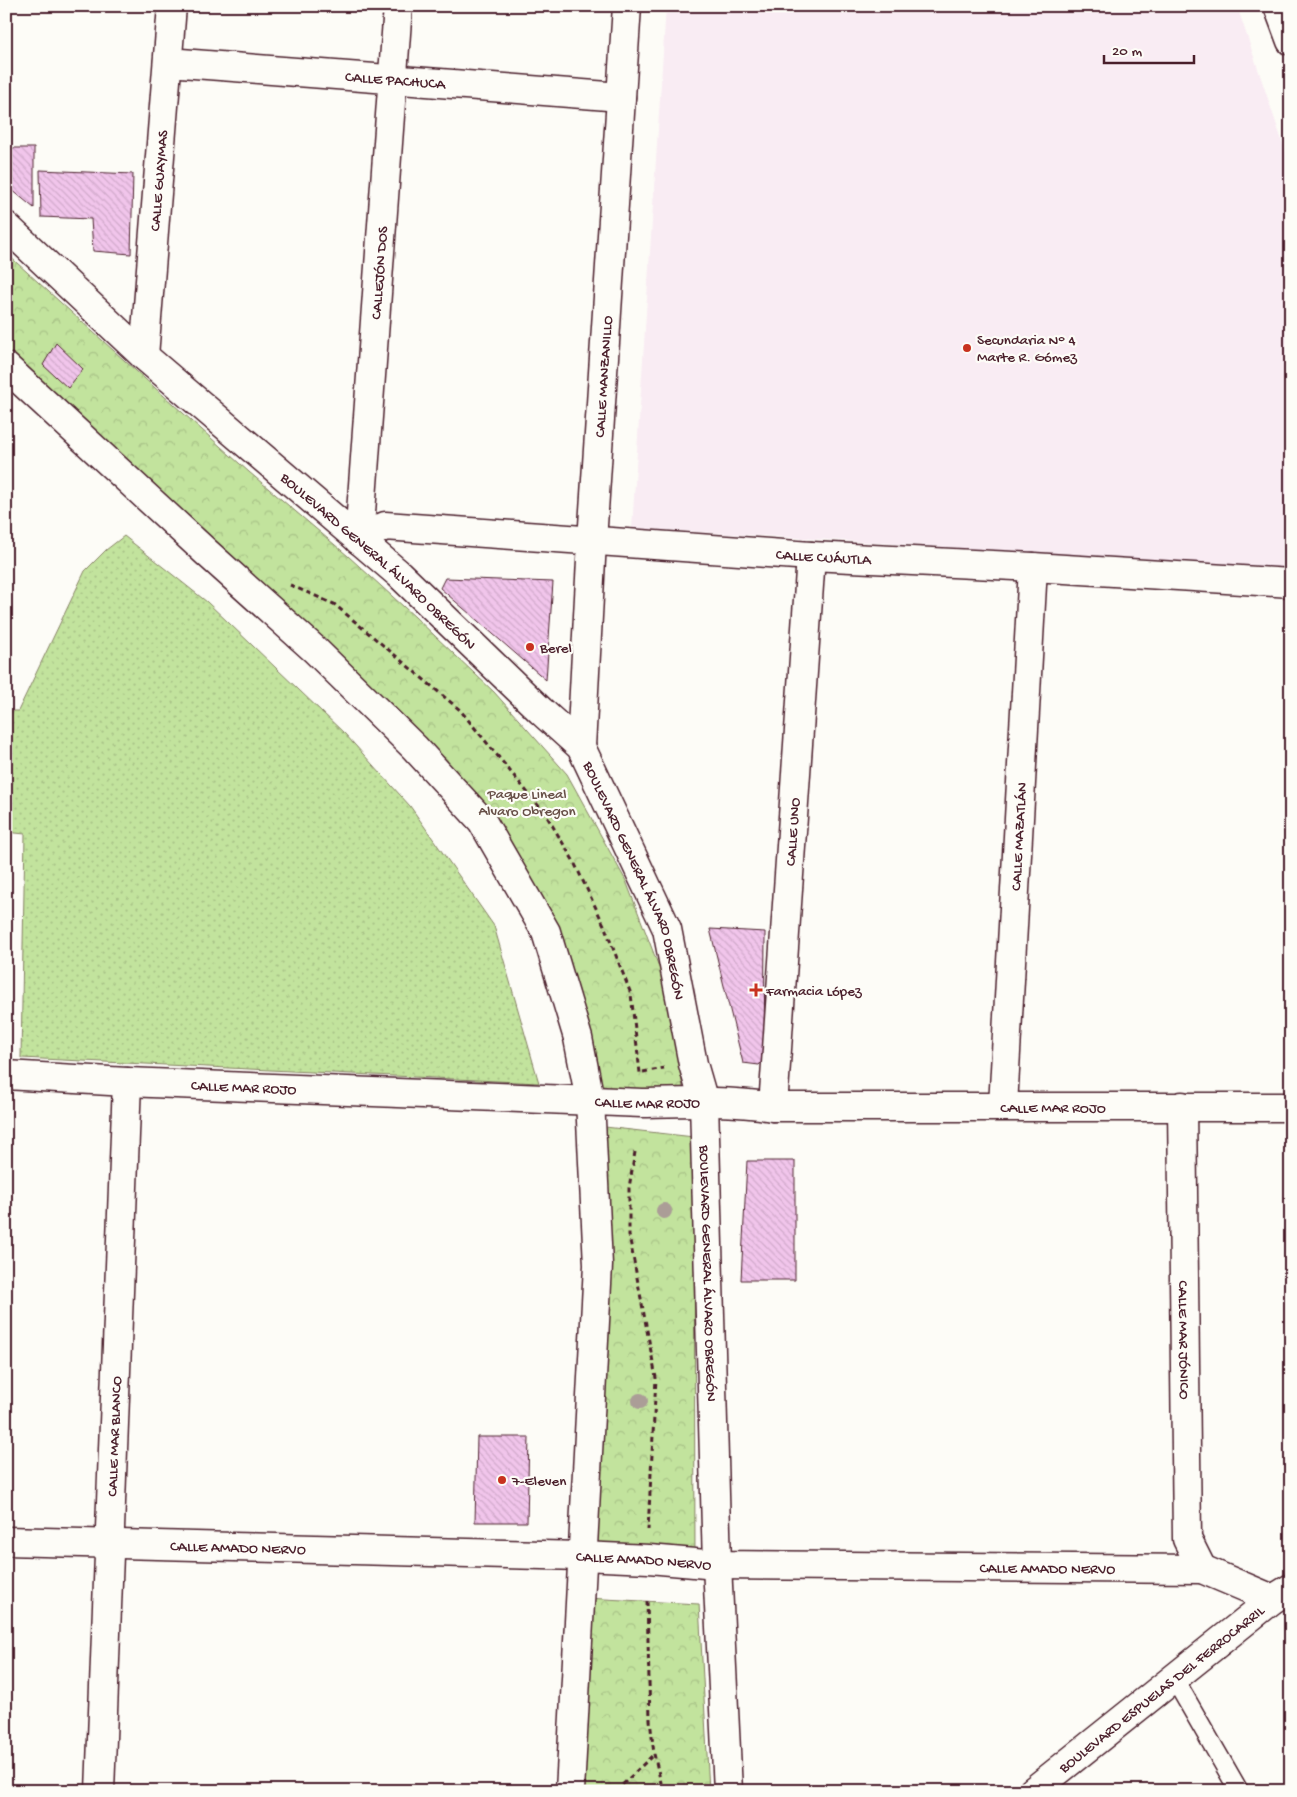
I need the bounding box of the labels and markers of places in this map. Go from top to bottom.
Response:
place label: Secundaria N° 4 Marte R. Gómez [977,332,1077,367]
marker: Secundaria N° 4 Marte R. Gómez [961,342,973,354]
place label: Berel [539,640,572,658]
marker: Berel [524,641,536,653]
place label: Farmacia López [765,983,862,1001]
marker: Farmacia López [750,984,762,996]
place label: 7-Eleven [511,1473,566,1491]
marker: 7-Eleven [496,1474,508,1486]

